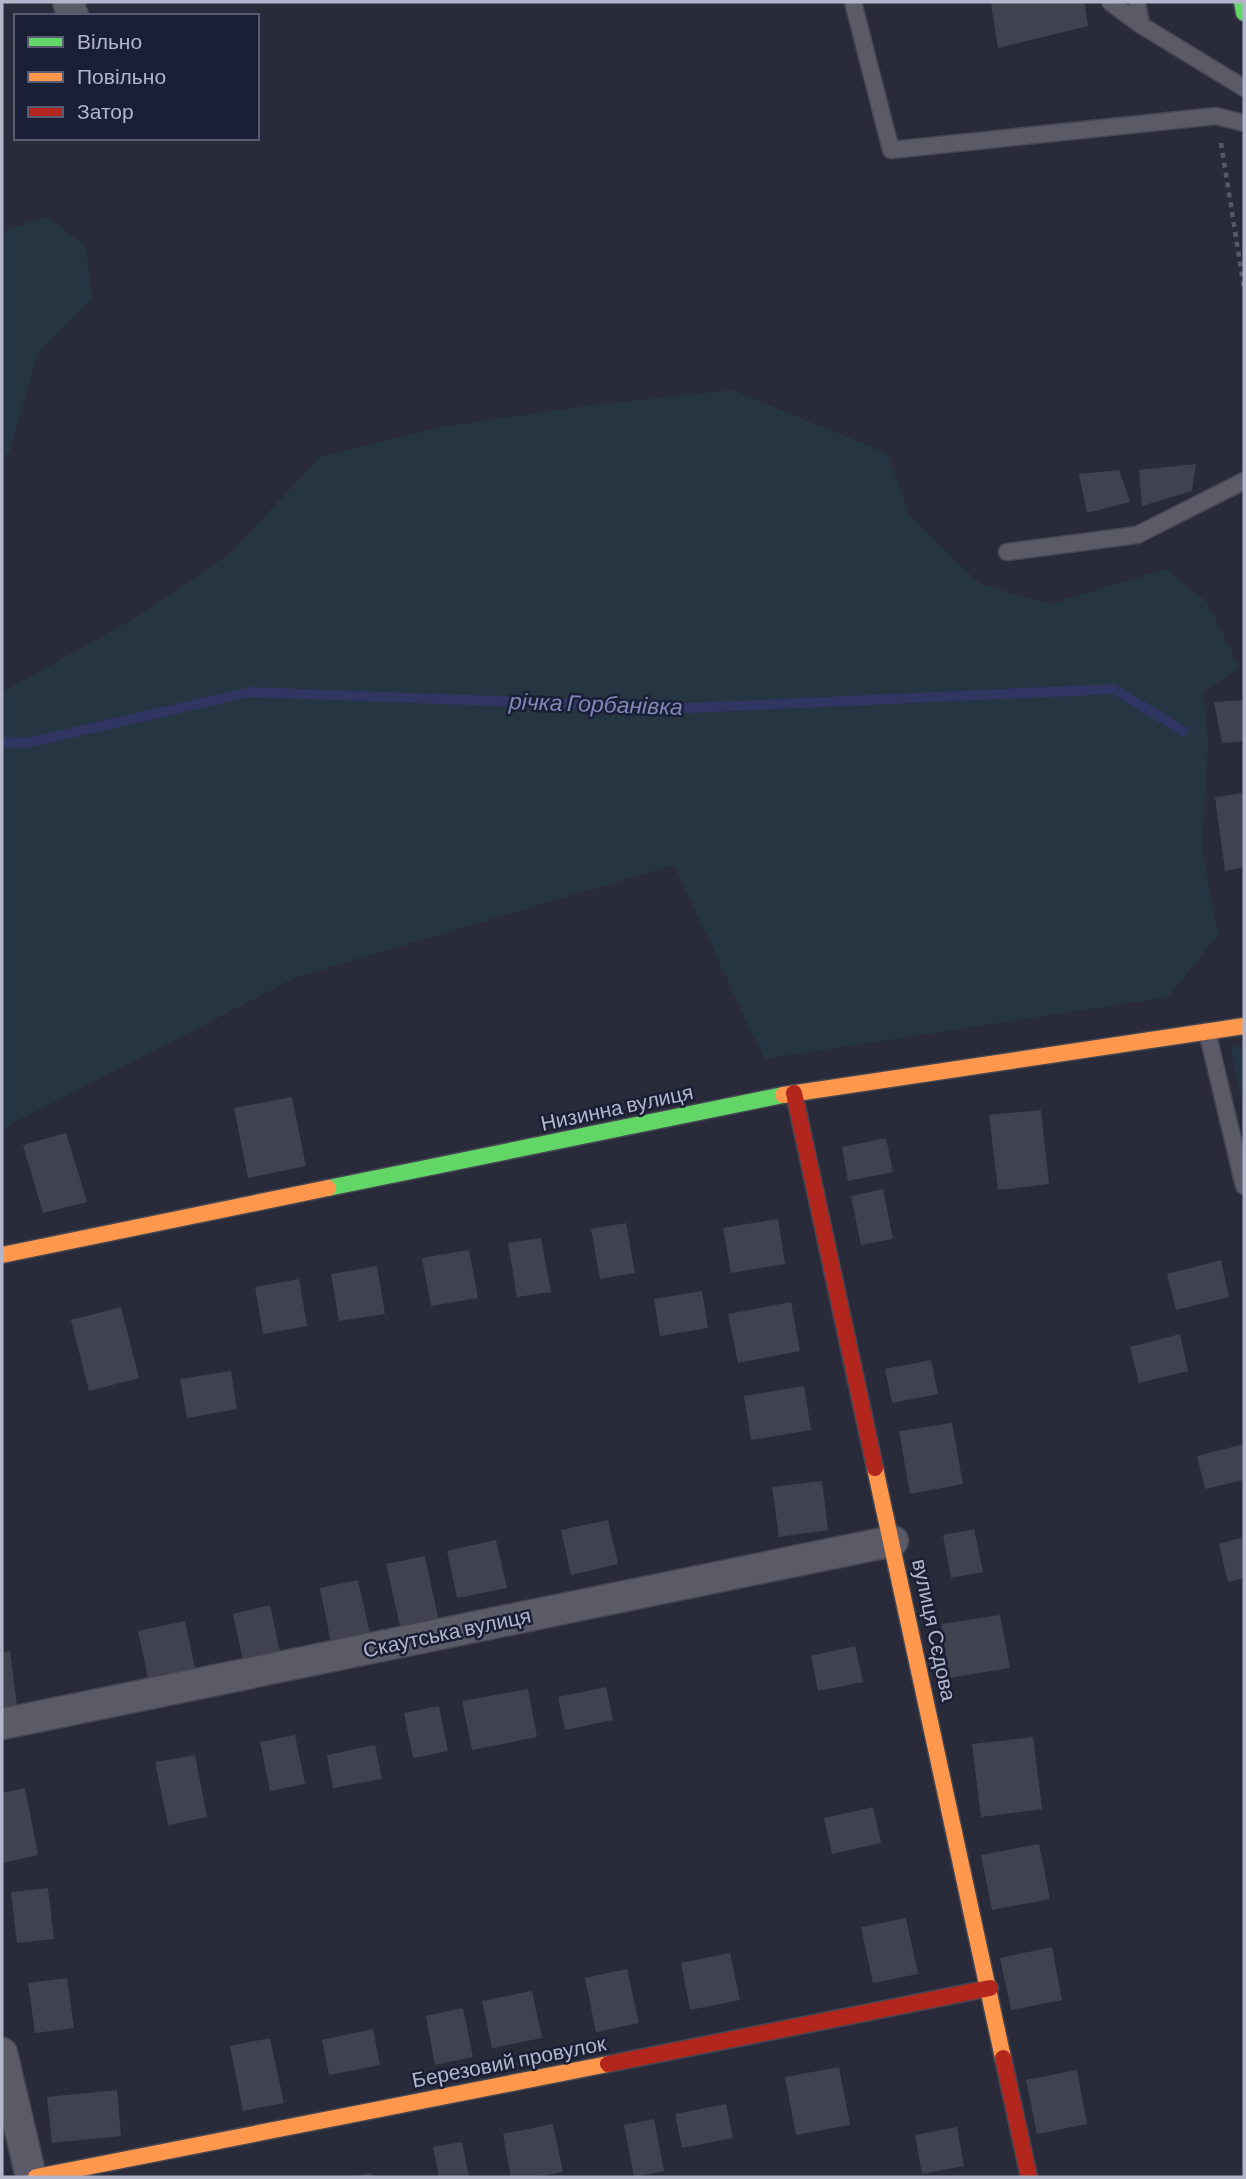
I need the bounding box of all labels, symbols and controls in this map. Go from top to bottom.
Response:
legend [14,14,259,140]
text: Вільно [77,28,142,53]
text: Повільно [77,63,166,88]
text: Затор [77,98,134,123]
water label: річка Горбанівка [508,686,683,720]
street label: Низинна вулиця [538,1078,695,1135]
street label: вулиця Сєдова [908,1556,963,1703]
street label: Скаутська вулиця [360,1602,533,1662]
street label: Березовий провулок [410,2029,609,2092]

